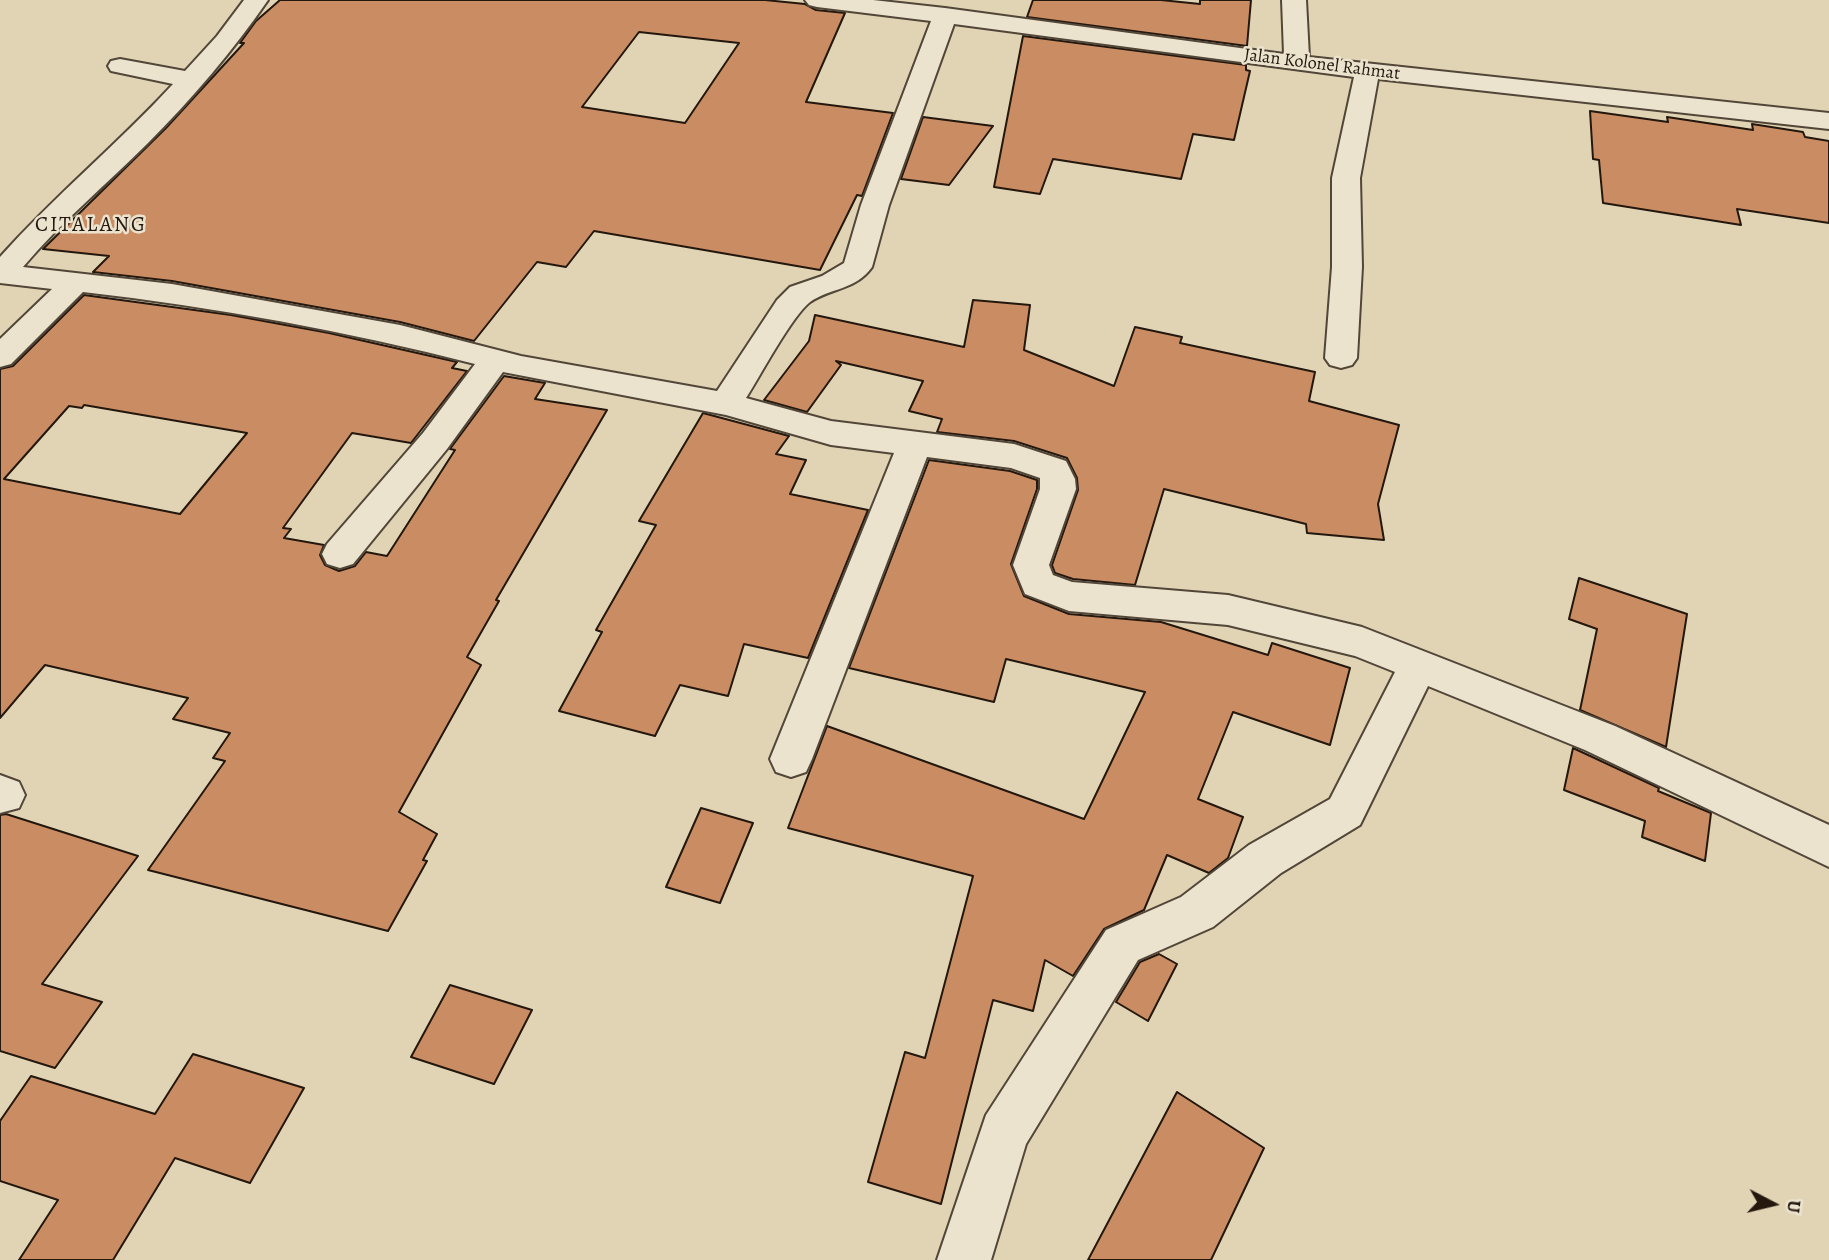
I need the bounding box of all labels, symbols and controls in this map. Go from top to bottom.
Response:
street label: Jalan Kolonel Rahmat [1243,45,1401,85]
district label: CITALANG [36,213,146,239]
north arrow [1738,1169,1808,1239]
text: U [1780,1199,1808,1214]

